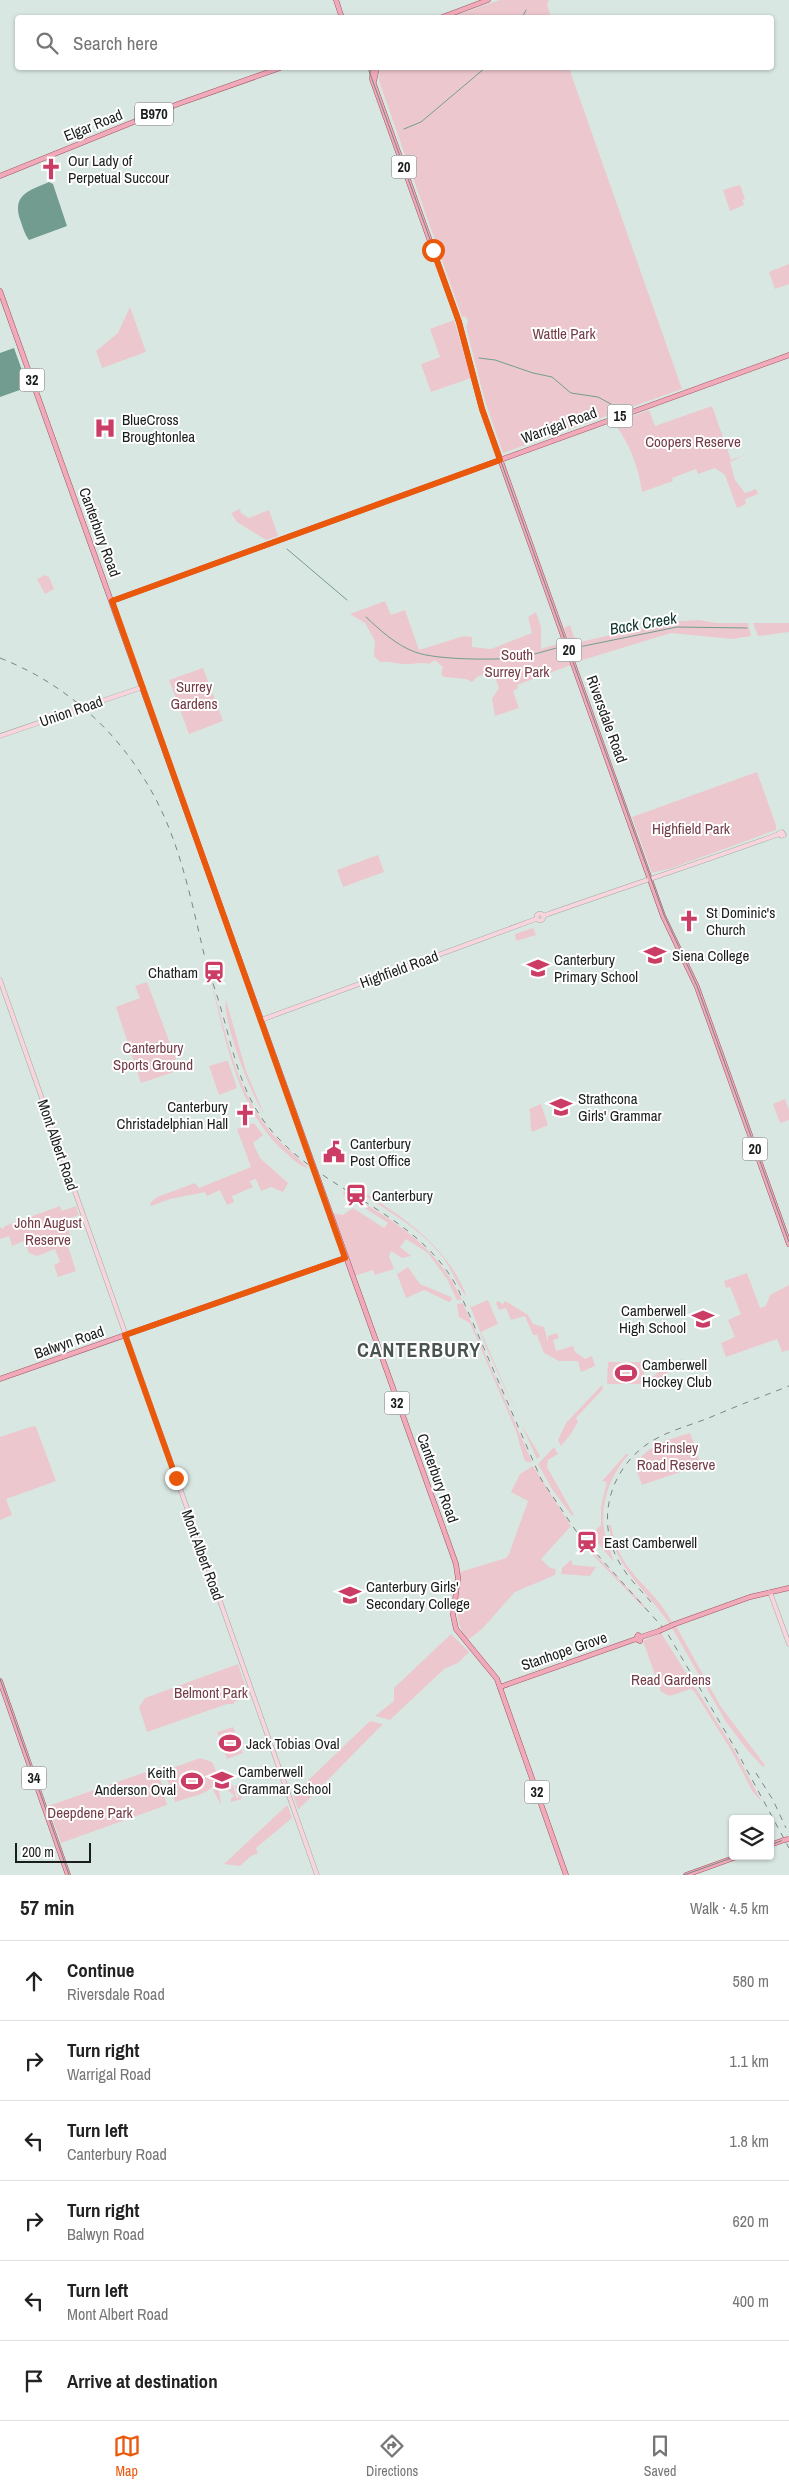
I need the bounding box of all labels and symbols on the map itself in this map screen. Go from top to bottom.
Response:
road number: B970 [135,102,173,126]
street label: Elgar Road [61,104,125,146]
place label: Our Lady of Perpetual Succour [68,150,169,188]
church icon: Our Lady of Perpetual Succour [38,156,64,182]
road number: 20 [392,156,416,178]
route start [422,239,445,262]
park label: Wattle Park [532,323,596,344]
road number: 32 [20,368,44,392]
street label: Warrigal Road [518,402,600,448]
road number: 15 [608,404,632,428]
place label: BlueCross Broughtonlea [122,409,195,447]
hospital icon: BlueCross Broughtonlea [92,415,118,441]
park label: Coopers Reserve [645,431,741,452]
street label: Canterbury Road [74,484,126,580]
water label: Back Creek [608,606,679,640]
road number: 20 [556,638,582,662]
park label: South Surrey Park [485,644,550,682]
street label: Riversdale Road [581,672,633,766]
park label: Surrey Gardens [170,676,218,714]
street label: Union Road [37,690,105,732]
park label: Highfield Park [652,818,731,839]
place label: St Dominic's Church [706,902,775,940]
church icon: St Dominic's Church [676,908,702,934]
school or university icon: Siena College [642,942,668,968]
street label: Highfield Road [357,945,441,993]
place label: Siena College [672,945,749,966]
place label: Canterbury Primary School [554,949,638,987]
school or university icon: Canterbury Primary School [525,955,551,981]
station icon: Chatham [201,959,227,985]
place label: Chatham [148,962,198,983]
park label: Canterbury Sports Ground [113,1037,193,1075]
place label: Strathcona Girls' Grammar [578,1088,662,1126]
school or university icon: Strathcona Girls' Grammar [548,1094,574,1120]
place label: Canterbury Christadelphian Hall [117,1096,229,1134]
street label: Mont Albert Road [33,1097,83,1193]
church icon: Canterbury Christadelphian Hall [232,1102,258,1128]
place label: Canterbury Post Office [350,1133,412,1171]
road number: 20 [742,1138,768,1160]
public building icon: Canterbury Post Office [321,1139,347,1165]
station icon: Canterbury [343,1182,369,1208]
place label: Canterbury [372,1185,434,1206]
park label: John August Reserve [14,1212,82,1250]
place label: Camberwell High School [619,1300,686,1338]
school or university icon: Camberwell High School [690,1306,716,1332]
street label: Balwyn Road [31,1320,107,1364]
district label: CANTERBURY [357,1336,481,1363]
place label: Camberwell Hockey Club [642,1354,712,1392]
sports icon: Camberwell Hockey Club [613,1360,639,1386]
road number: 32 [384,1392,410,1415]
street label: Canterbury Road [412,1430,464,1526]
park label: Brinsley Road Reserve [637,1437,715,1475]
route end [165,1467,188,1490]
street label: Mont Albert Road [177,1507,229,1603]
station icon: East Camberwell [574,1529,600,1555]
place label: East Camberwell [604,1532,697,1553]
place label: Canterbury Girls' Secondary College [366,1576,470,1614]
school or university icon: Canterbury Girls' Secondary College [337,1582,363,1608]
street label: Stanhope Grove [518,1626,610,1676]
park label: Read Gardens [631,1669,711,1690]
park label: Belmont Park [174,1682,249,1703]
sports icon: Jack Tobias Oval [217,1730,243,1756]
place label: Jack Tobias Oval [246,1733,339,1754]
place label: Camberwell Grammar School [238,1761,331,1799]
place label: Keith Anderson Oval [94,1762,176,1800]
road number: 34 [22,1766,46,1790]
school or university icon: Camberwell Grammar School [209,1767,235,1793]
sports icon: Keith Anderson Oval [179,1768,205,1794]
road number: 32 [524,1780,550,1804]
park label: Deepdene Park [47,1802,134,1823]
scale bar [15,1840,91,1863]

